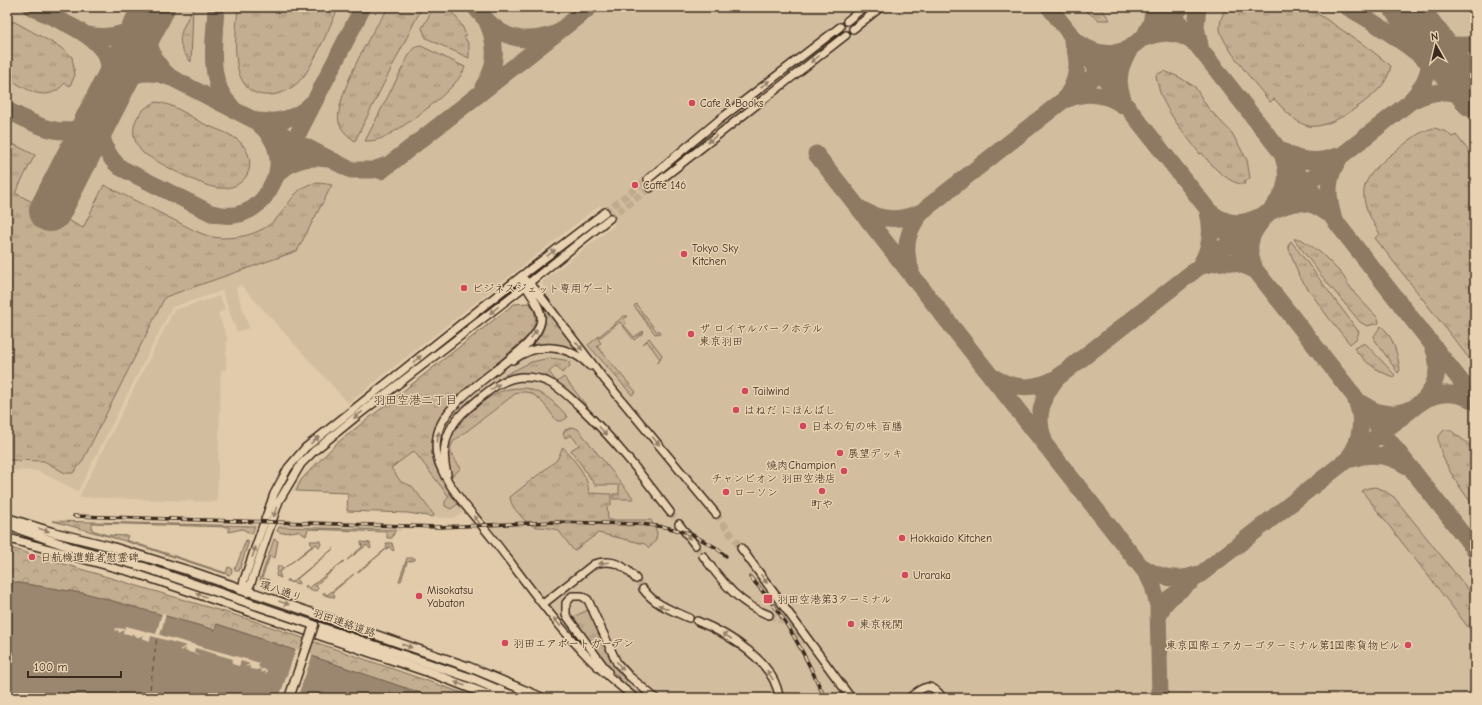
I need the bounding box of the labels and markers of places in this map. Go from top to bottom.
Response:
place label: Cafe & Books [700,97,764,110]
marker: Cafe & Books [687,98,697,108]
place label: Caffe 146 [643,179,686,192]
marker: Caffe 146 [630,180,640,190]
place label: Tokyo Sky Kitchen [692,242,739,268]
marker: Tokyo Sky Kitchen [679,249,689,259]
place label: ビジネスジェット専用ゲート [472,282,615,295]
marker: ビジネスジェット専用ゲート [459,283,469,293]
place label: ザ ロイヤルパークホテル 東京羽田 [699,322,823,348]
marker: ザ ロイヤルパークホテル 東京羽田 [686,329,696,339]
place label: Tailwind [753,385,789,398]
marker: Tailwind [740,386,750,396]
place label: はねだ にほんばし [744,404,836,417]
marker: はねだ にほんばし [731,405,741,415]
place label: 日本の旬の味 百膳 [811,420,903,433]
marker: 日本の旬の味 百膳 [798,421,808,431]
place label: 展望デッキ [848,447,903,460]
marker: 展望デッキ [835,448,845,458]
place label: 燒肉Champion チャンピオン 羽田空港店 [712,459,836,485]
marker: 燒肉Champion チャンピオン 羽田空港店 [839,466,849,476]
place label: ローソン [734,486,778,499]
marker: 町や [817,486,827,496]
marker: ローソン [721,487,731,497]
place label: 町や [811,498,833,511]
place label: Hokkaido Kitchen [910,532,992,545]
marker: Hokkaido Kitchen [897,533,907,543]
place label: 日航機遭難者慰霊碑 [40,551,139,564]
marker: 日航機遭難者慰霊碑 [27,552,37,562]
place label: Uraraka [913,569,951,582]
marker: Uraraka [900,570,910,580]
place label: Misokatsu Yabaton [427,584,473,610]
marker: Misokatsu Yabaton [414,591,424,601]
marker: 羽田空港第3ターミナル [762,593,774,605]
place label: 羽田空港第3ターミナル [777,593,892,606]
place label: 東京税関 [859,618,903,631]
marker: 東京税関 [846,619,856,629]
place label: 羽田エアポートガーデン [513,637,634,650]
marker: 羽田エアポートガーデン [500,638,510,648]
place label: 東京国際エアカーゴターミナル第1国際貨物ビル [1166,639,1400,652]
marker: 東京国際エアカーゴターミナル第1国際貨物ビル [1403,640,1413,650]

